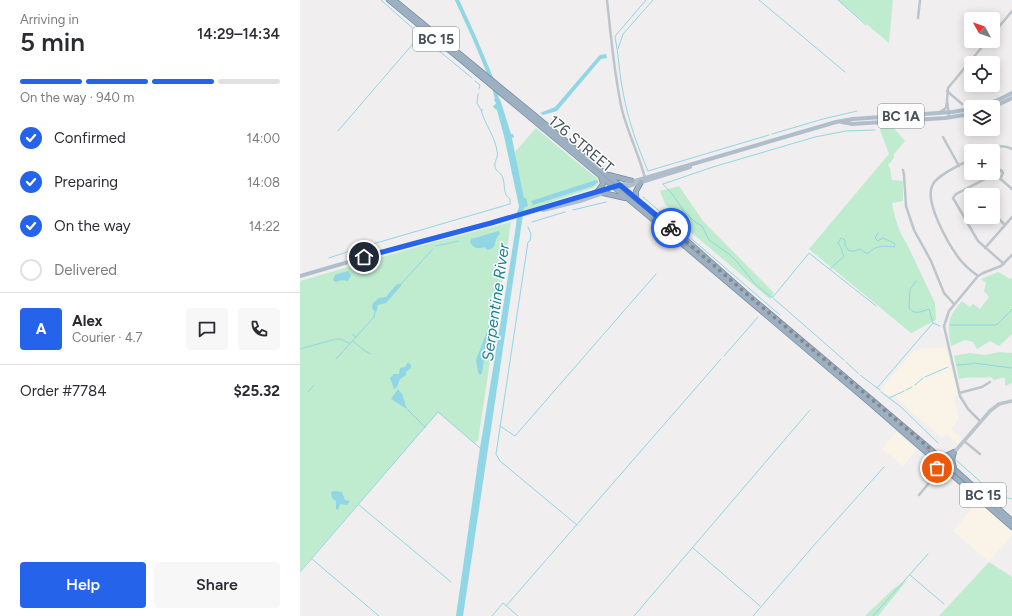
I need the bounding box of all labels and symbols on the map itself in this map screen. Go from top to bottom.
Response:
north arrow [964,12,1000,48]
road number: BC 15 [413,27,459,51]
road number: BC 1A [878,104,924,128]
street label: 176 STREET [545,112,618,177]
courier [651,208,691,248]
pin [347,240,381,274]
water label: Serpentine River [478,241,513,362]
pin [920,451,954,485]
road number: BC 15 [960,483,1006,507]

